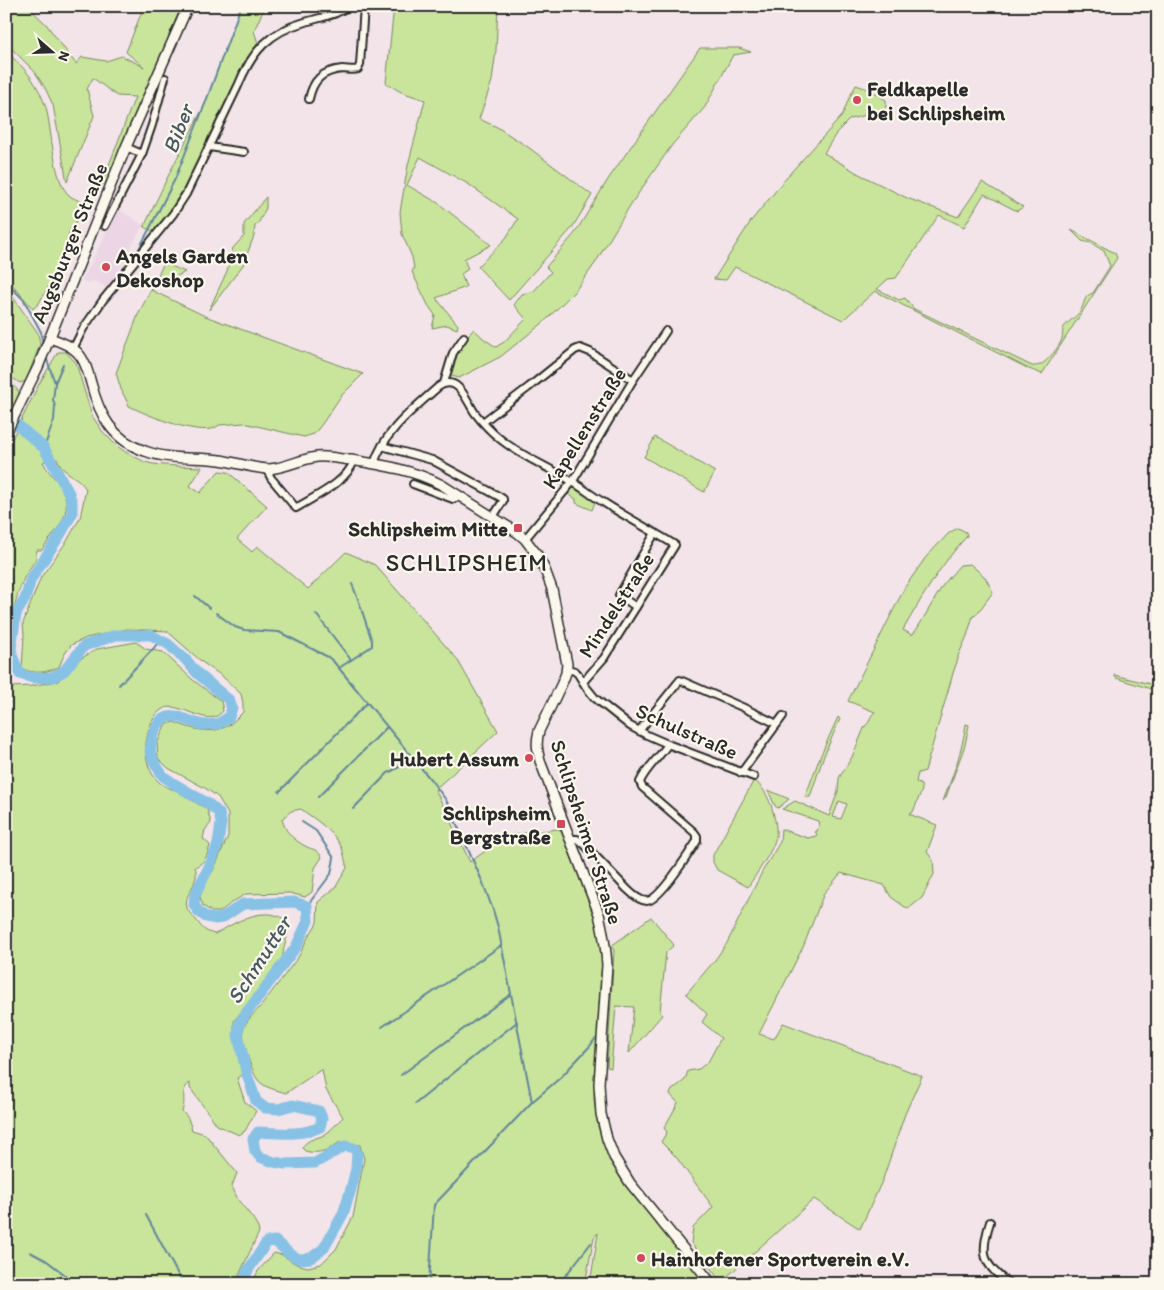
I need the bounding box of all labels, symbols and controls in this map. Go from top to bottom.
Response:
north arrow [28,28,78,78]
text: N [54,49,73,64]
place label: Feldkapelle bei Schlipsheim [867,76,1006,126]
marker: Feldkapelle bei Schlipsheim [851,94,863,106]
water label: Biber [156,98,201,157]
street label: Augsburger Straße [25,159,113,327]
place label: Angels Garden Dekoshop [115,243,248,293]
marker: Angels Garden Dekoshop [100,261,112,273]
street label: Kapellenstraße [537,363,631,493]
place label: Schlipsheim Mitte [348,516,508,542]
marker: Schlipsheim Mitte [512,522,524,534]
district label: SCHLIPSHEIM [386,548,548,577]
street label: Mindelstraße [573,548,659,662]
street label: Schulstraße [632,697,742,765]
street label: Schlipsheimer Straße [545,737,629,927]
place label: Hubert Assum [390,746,519,771]
marker: Hubert Assum [523,752,535,764]
place label: Schlipsheim Bergstraße [443,800,551,850]
marker: Schlipsheim Bergstraße [555,818,567,830]
water label: Schmutter [221,909,299,1009]
place label: Hainhofener Sportverein e.V. [651,1246,909,1272]
marker: Hainhofener Sportverein e.V. [635,1252,647,1264]

